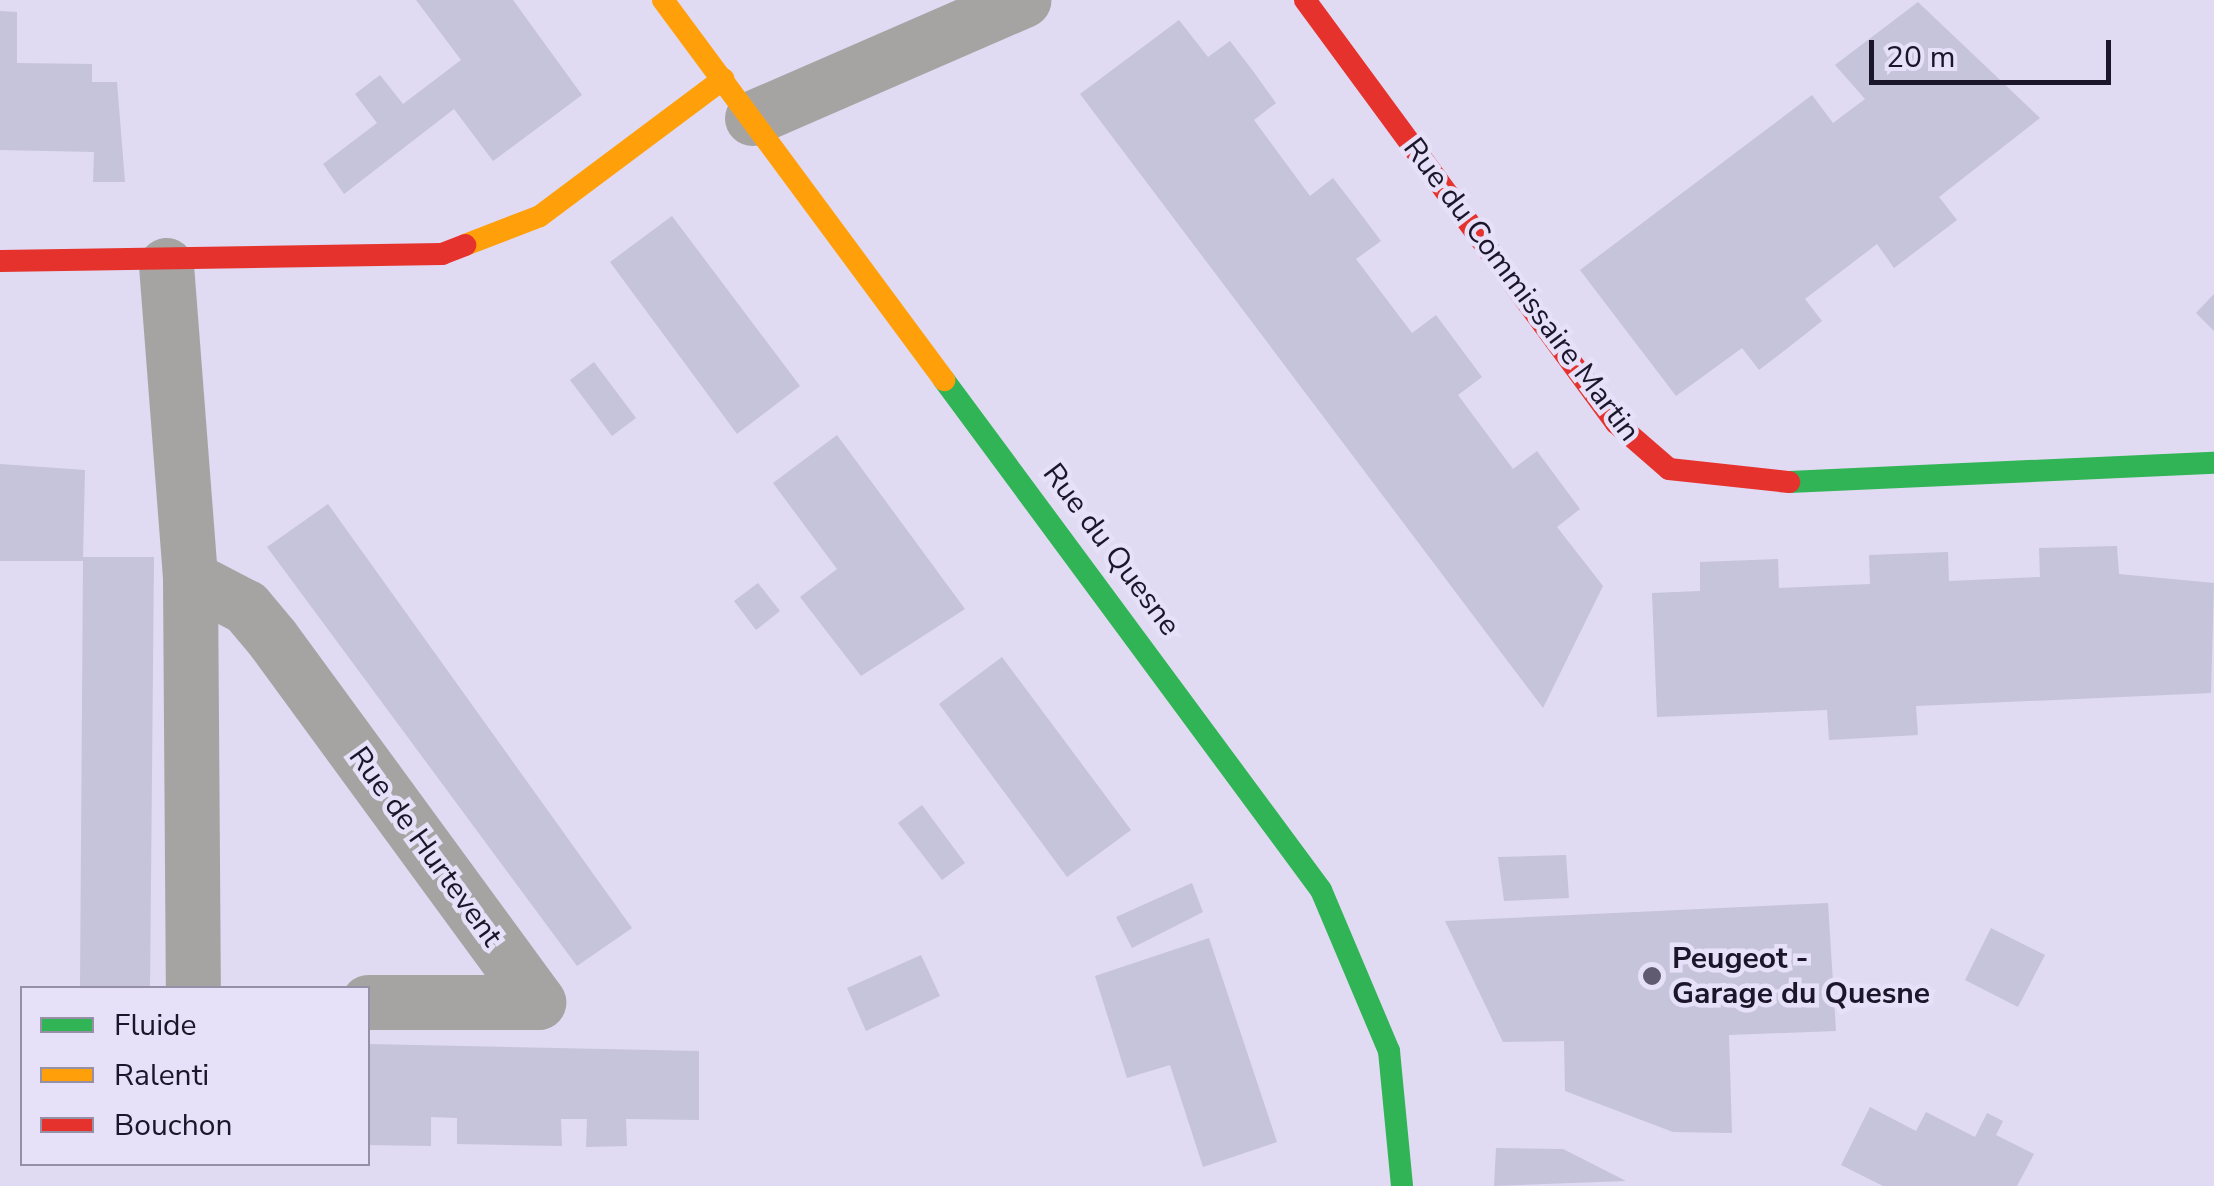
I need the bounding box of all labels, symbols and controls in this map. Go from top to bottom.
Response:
scale bar [1874,20,2116,82]
text: 20 m [1886,37,1955,78]
street label: Rue du Commissaire Martin [1395,131,1647,449]
street label: Rue du Quesne [1035,457,1187,643]
street label: Rue de Hurtevent [341,740,509,954]
place label: Peugeot - Garage du Quesne [1672,941,1930,1012]
marker: Peugeot - Garage du Quesne [1641,965,1663,987]
legend [20,986,370,1166]
text: Fluide [114,1005,197,1046]
text: Ralenti [114,1055,209,1096]
text: Bouchon [114,1105,232,1146]

